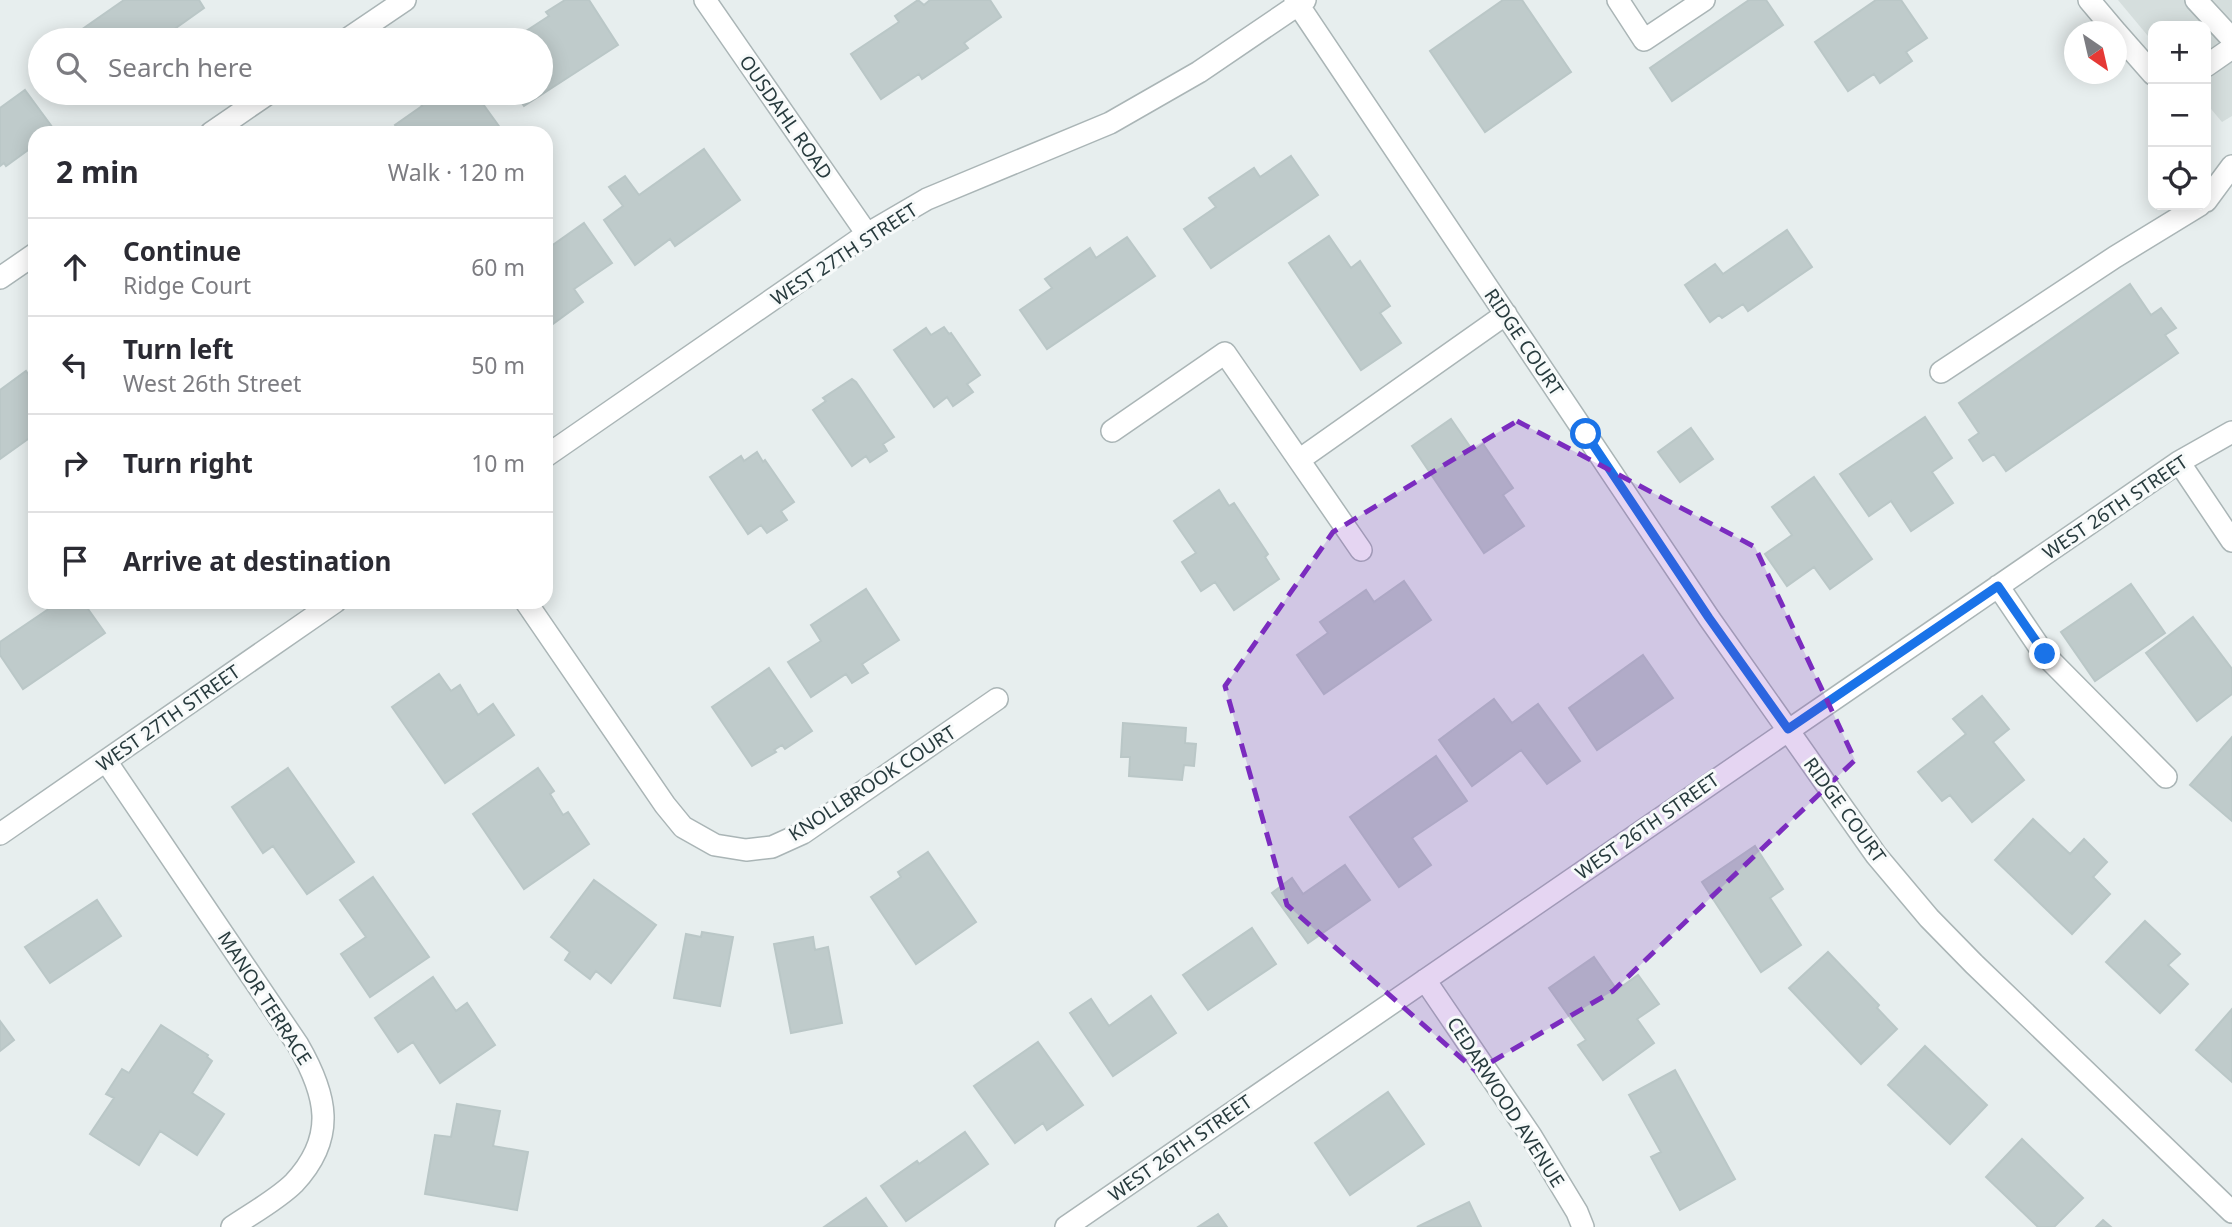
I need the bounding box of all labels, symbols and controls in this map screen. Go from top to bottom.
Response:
north arrow [2064,21,2127,84]
map controls [2148,21,2211,210]
button: + [2148,21,2211,84]
search box [28,28,553,105]
icon: search [52,48,90,86]
text: Search here [108,49,253,85]
street label: OUSDAHL ROAD [733,50,839,184]
button: − [2148,84,2211,147]
button: locate [2148,147,2211,210]
text: 2 min [56,151,139,192]
text: Walk · 120 m [388,156,525,188]
street label: WEST 27TH STREET [766,197,923,311]
text: Continue [123,233,241,269]
icon: ahead [56,248,94,286]
text: 60 m [471,251,525,283]
text: Ridge Court [123,269,251,301]
street label: RIDGE COURT [1478,283,1570,401]
text: Turn left [123,331,234,367]
icon: left [56,346,94,384]
text: 50 m [471,349,525,381]
text: West 26th Street [123,367,301,399]
route start [1570,418,1601,449]
icon: right [56,444,94,482]
text: Turn right [123,445,253,481]
text: 10 m [471,447,525,479]
street label: WEST 26TH STREET [2037,448,2193,565]
icon: arrive [56,542,94,580]
text: Arrive at destination [123,543,392,579]
route end [2029,638,2060,669]
street label: WEST 27TH STREET [91,658,245,777]
street label: KNOLLBROOK COURT [783,719,961,847]
street label: RIDGE COURT [1798,752,1892,868]
street label: WEST 26TH STREET [1570,766,1724,885]
street label: MANOR TERRACE [212,926,318,1070]
street label: CEDARWOOD AVENUE [1441,1012,1571,1192]
street label: WEST 26TH STREET [1103,1088,1257,1207]

